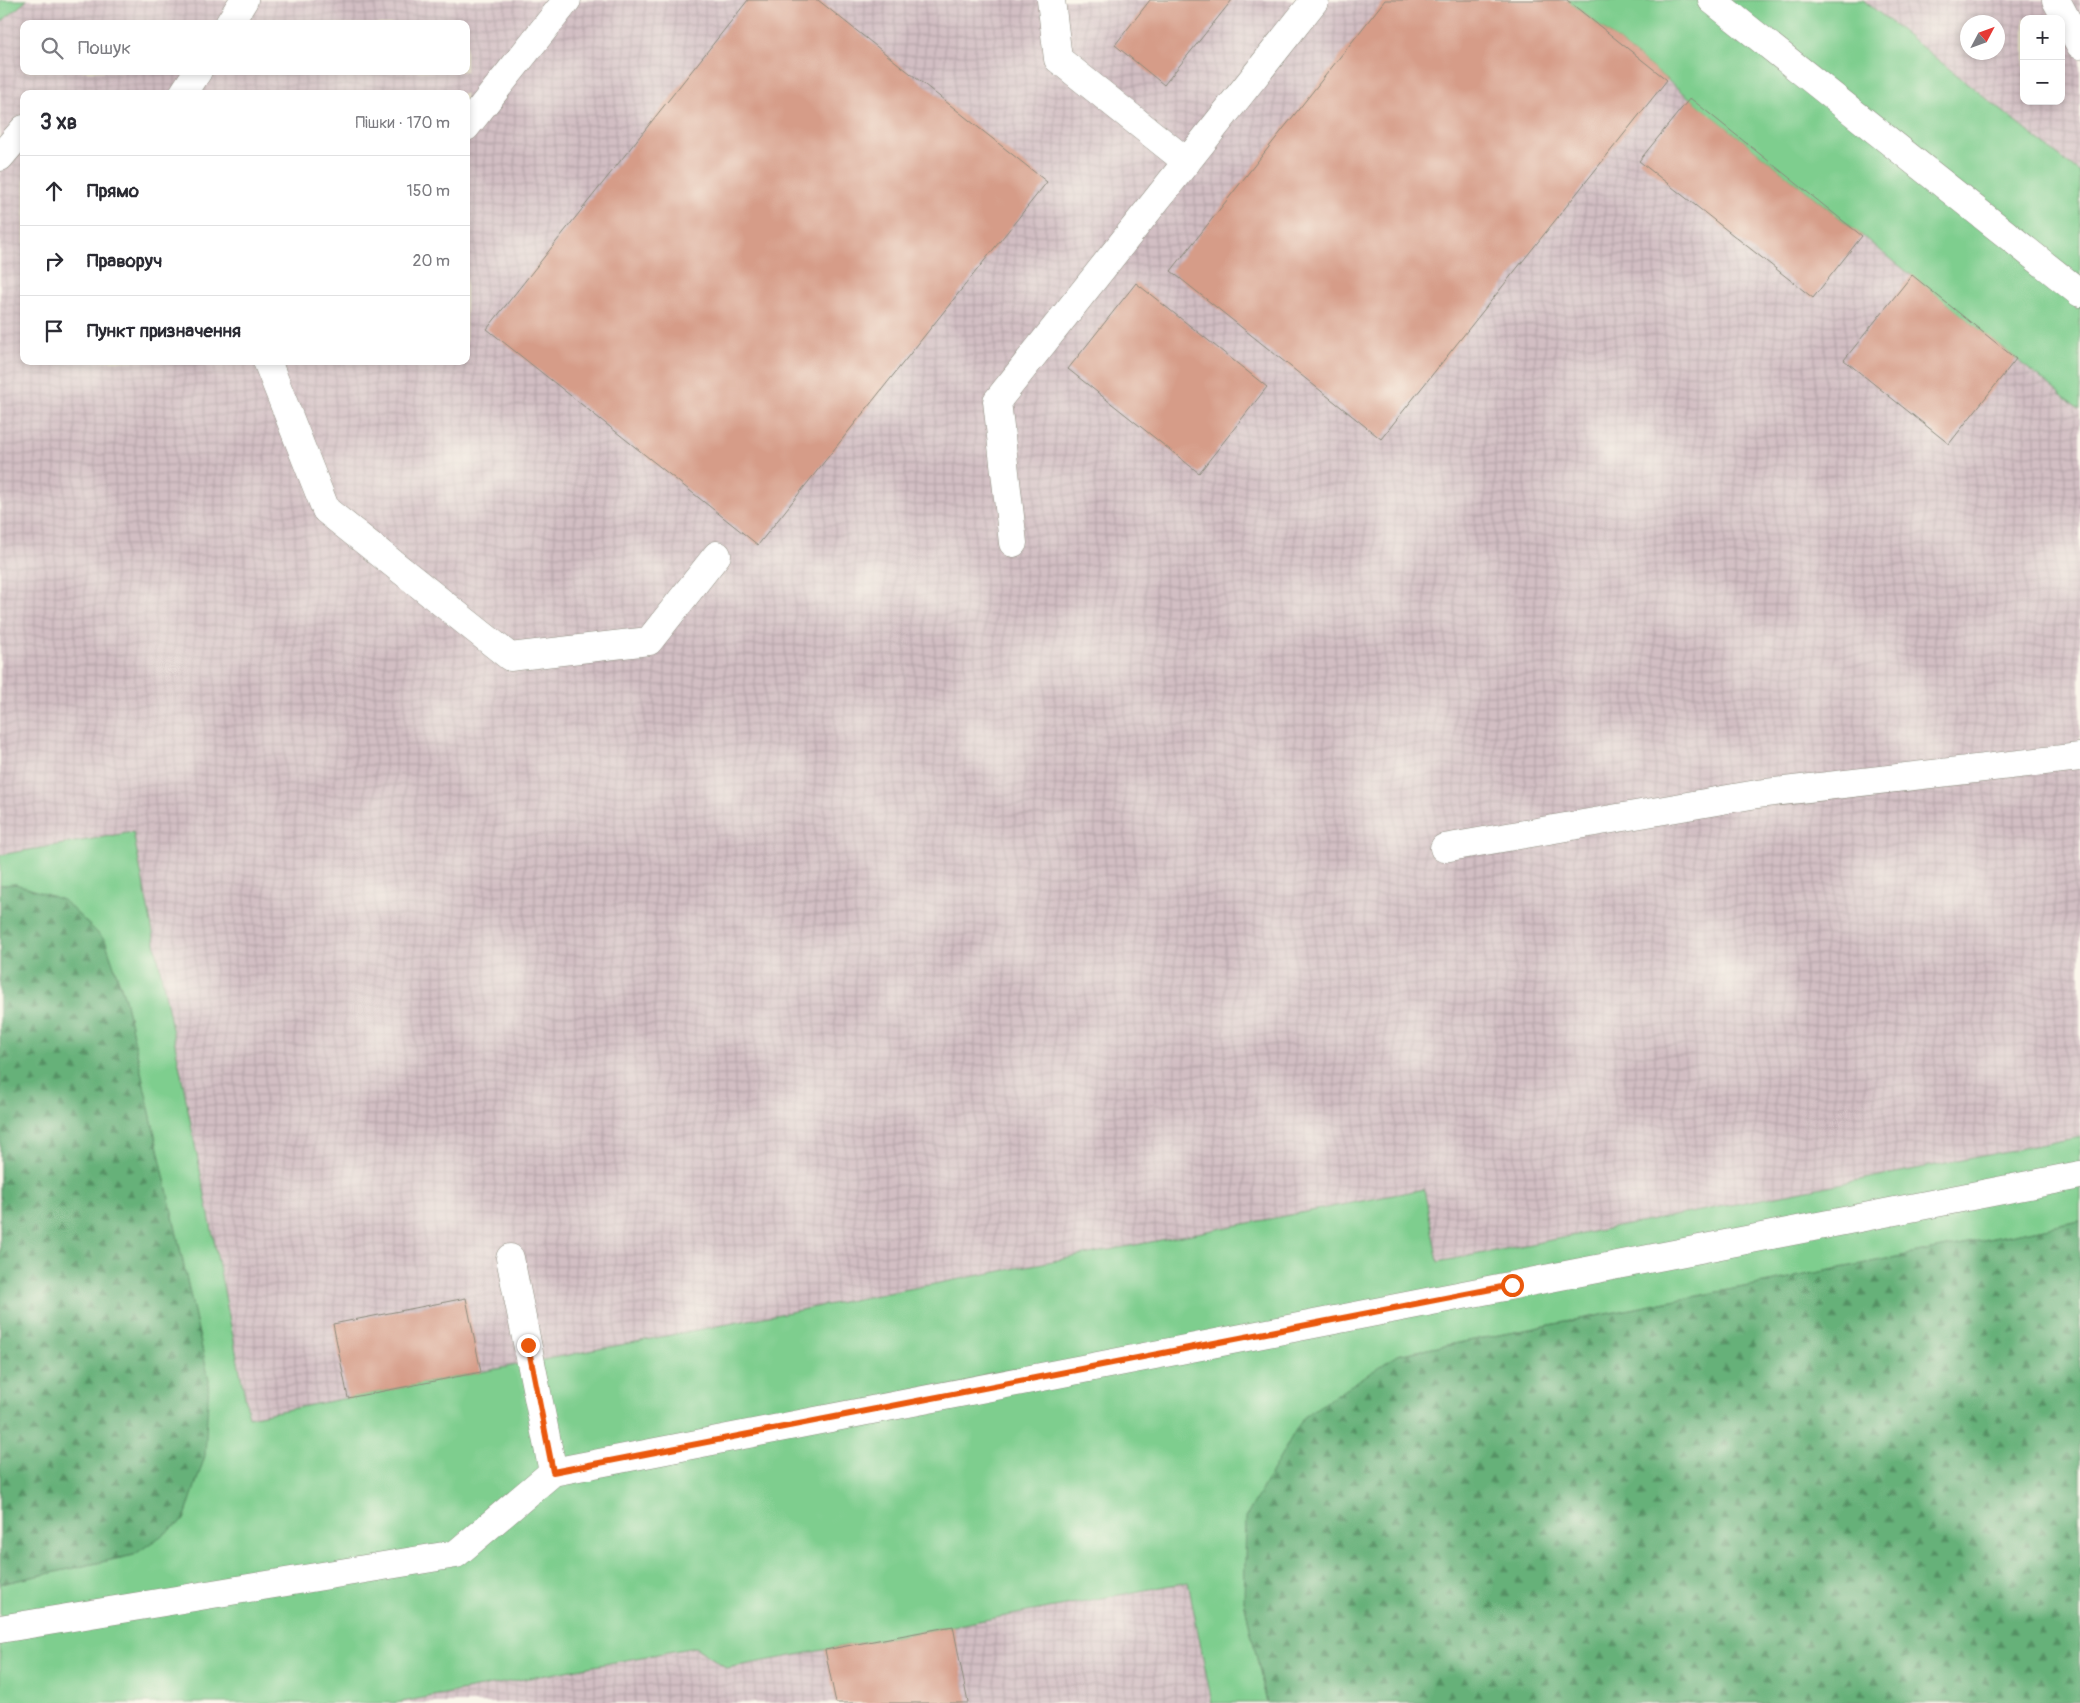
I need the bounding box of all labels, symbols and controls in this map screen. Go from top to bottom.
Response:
north arrow [1960,15,2005,60]
map controls [2020,15,2065,105]
button: + [2020,15,2065,60]
search box [20,20,470,75]
icon: search [38,34,66,62]
text: Пошук [78,36,131,60]
button: − [2020,60,2065,105]
text: 3 хв [40,109,77,136]
text: Пішки · 170 m [355,113,450,133]
icon: ahead [40,177,68,205]
text: Прямо [87,179,139,203]
text: 150 m [406,181,450,201]
icon: right [40,247,68,275]
text: Праворуч [87,249,162,273]
text: 20 m [412,251,450,271]
icon: arrive [40,317,68,345]
text: Пункт призначення [87,319,241,343]
route start [1501,1274,1524,1297]
route end [517,1334,540,1357]

